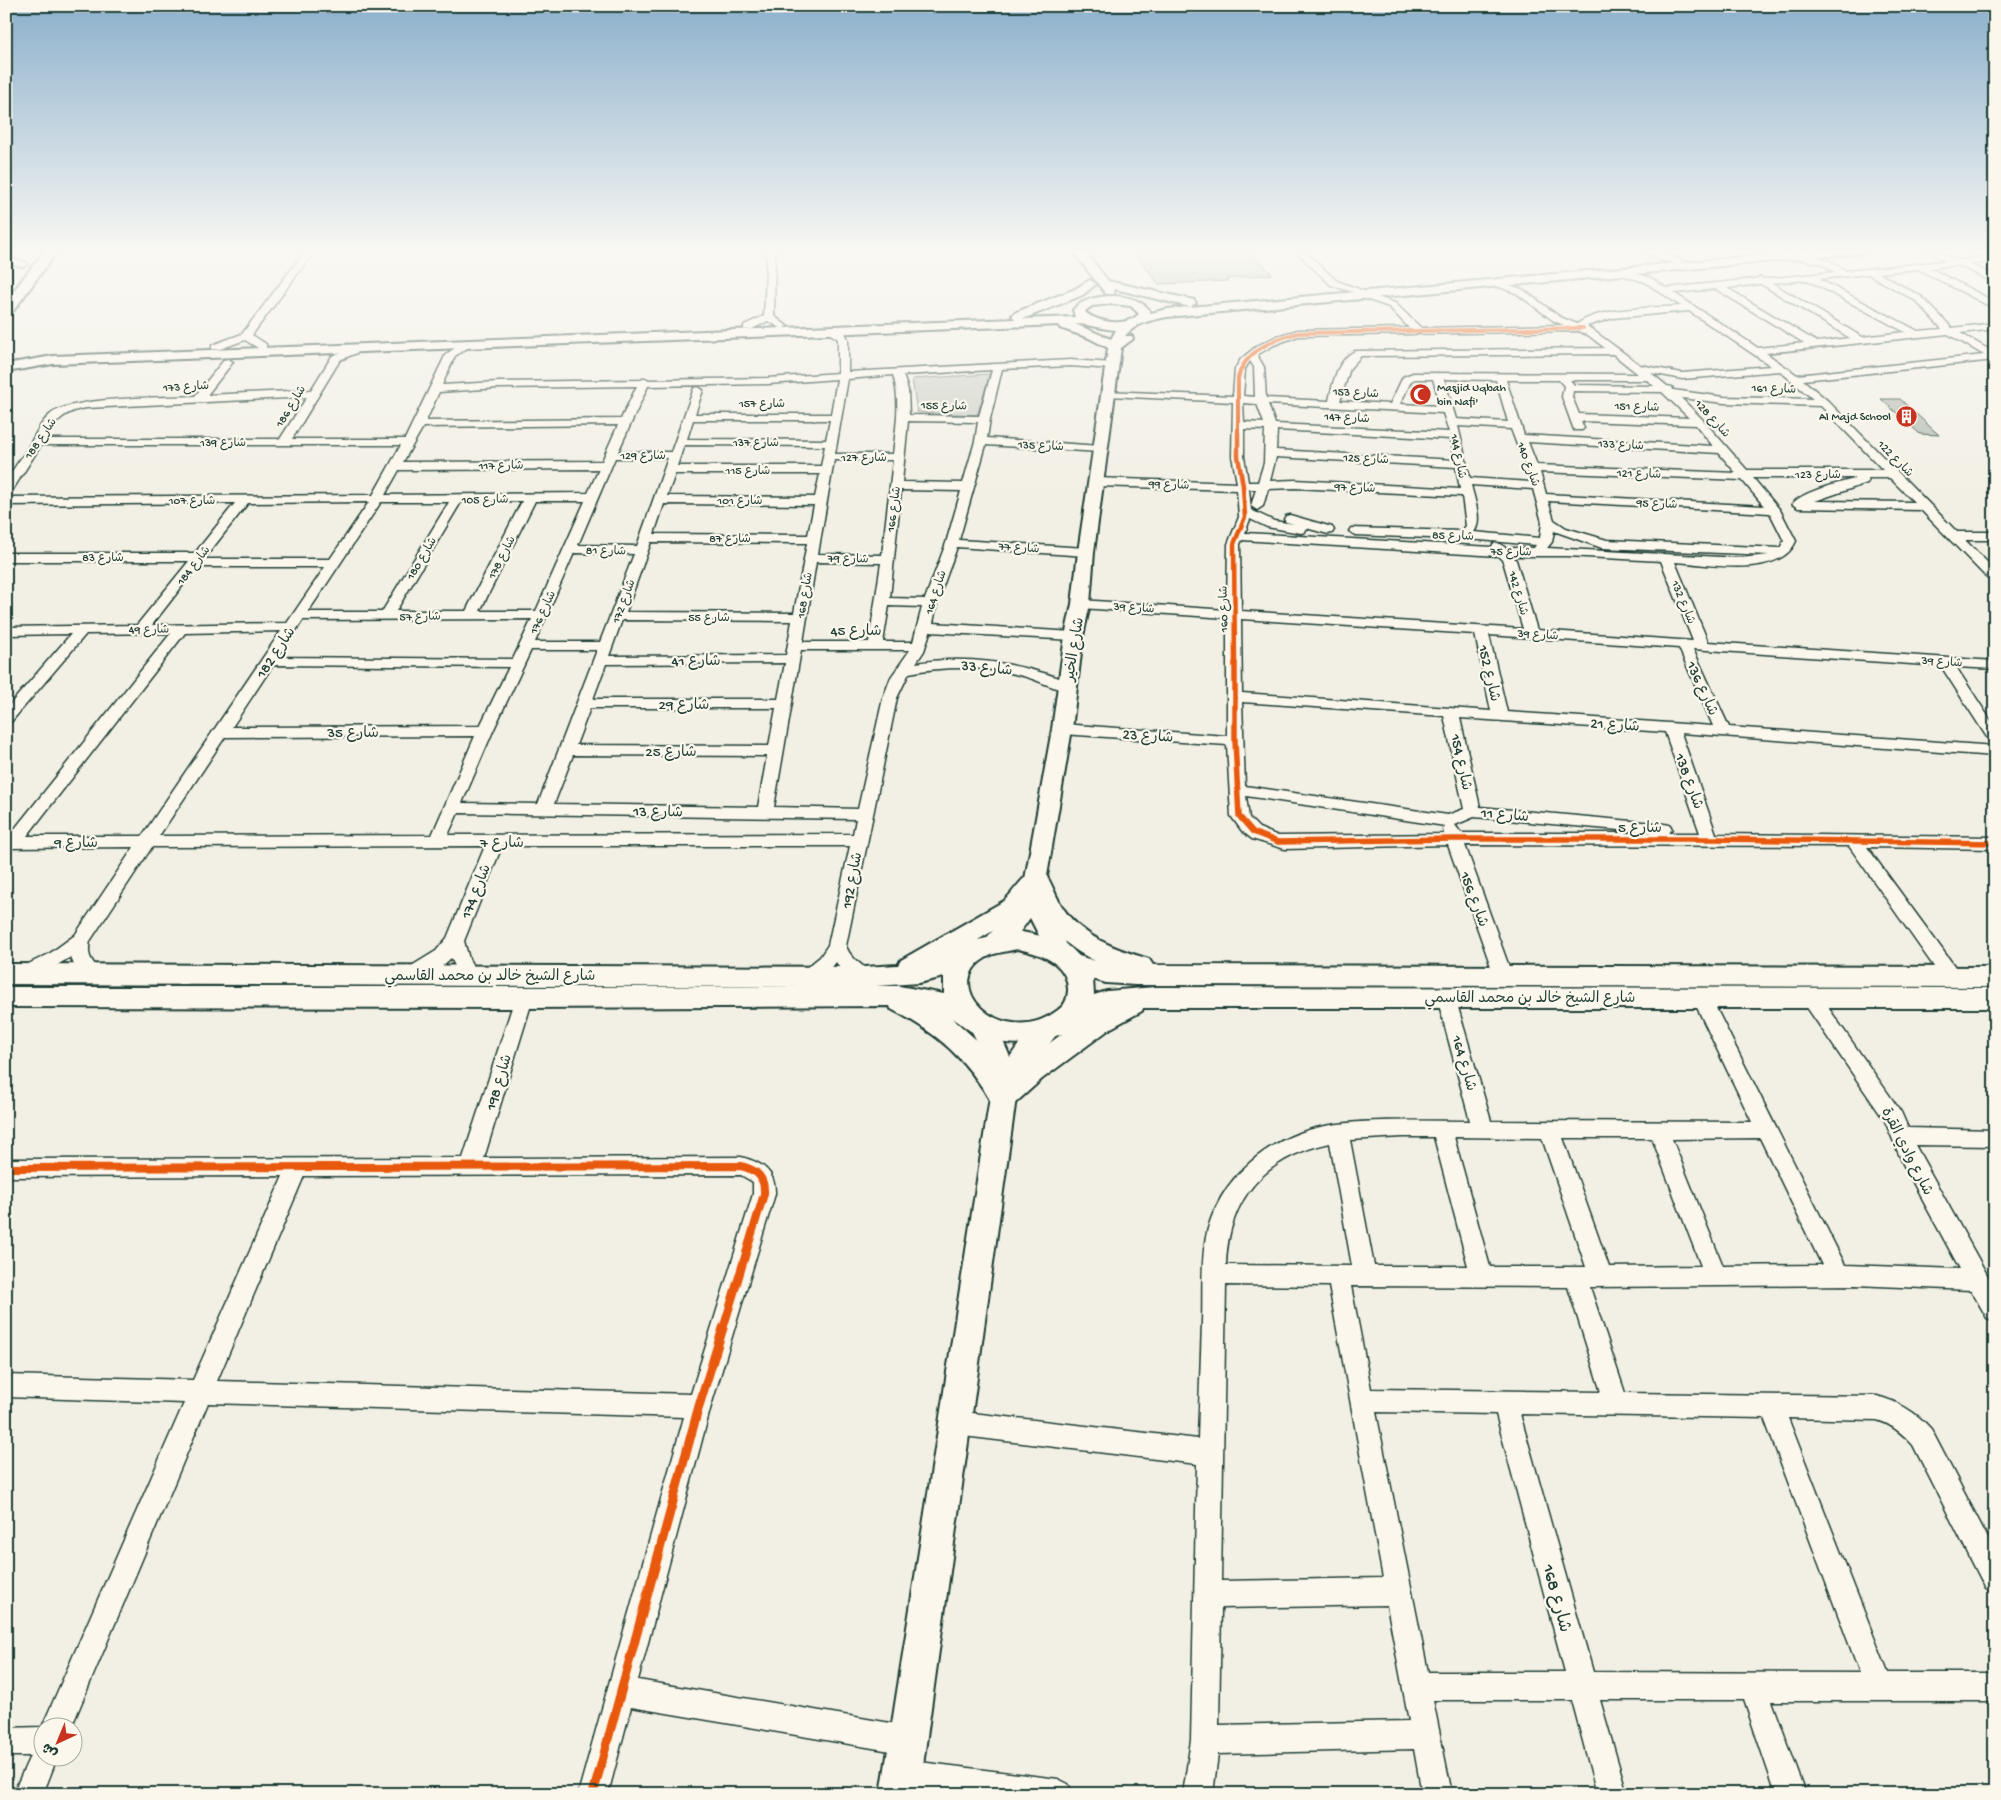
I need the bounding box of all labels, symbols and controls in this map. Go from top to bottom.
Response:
street label: شارع 173 [162,380,210,396]
mosque icon: Masjid Uqbah bin Nafi' [1409,382,1433,406]
place label: Masjid Uqbah bin Nafi' [1437,382,1506,410]
street label: شارع 161 [1750,382,1796,398]
street label: شارع 186 [273,384,310,431]
street label: شارع 153 [1331,386,1379,402]
street label: شارع 128 [1690,397,1732,441]
street label: شارع 157 [738,398,785,412]
street label: شارع 155 [920,400,967,414]
street label: شارع 151 [1613,400,1660,416]
building icon: Al Majd School [1895,404,1919,428]
street label: شارع 147 [1323,411,1370,427]
place label: Al Majd School [1819,411,1891,425]
street label: شارع 188 [22,416,61,463]
street label: شارع 144 [1446,432,1468,480]
street label: شارع 139 [199,437,246,451]
street label: شارع 137 [732,437,779,451]
street label: شارع 122 [1873,437,1915,481]
street label: شارع 133 [1596,438,1644,454]
street label: شارع 135 [1016,439,1064,455]
street label: شارع 140 [1512,440,1542,489]
street label: شارع 129 [619,450,666,464]
street label: شارع 127 [840,452,887,466]
street label: شارع 125 [1342,452,1389,468]
street label: شارع 117 [478,460,524,474]
street label: شارع 115 [725,465,770,479]
street label: شارع 121 [1616,467,1661,483]
street label: شارع 123 [1794,469,1841,483]
street label: شارع 99 [1147,478,1190,494]
street label: شارع 97 [1333,481,1376,497]
street label: شارع 166 [885,486,905,534]
street label: شارع 105 [461,494,509,508]
street label: شارع 107 [168,495,215,509]
street label: شارع 101 [716,495,763,509]
street label: شارع 95 [1635,497,1678,513]
street label: شارع 85 [1432,529,1474,545]
street label: شارع 87 [709,533,751,547]
street label: شارع 178 [486,534,520,583]
street label: شارع 180 [404,535,441,584]
street label: شارع 77 [997,541,1040,557]
street label: شارع 184 [174,544,214,589]
street label: شارع 81 [586,545,626,559]
street label: شارع 75 [1489,546,1532,560]
street label: شارع 83 [82,552,124,566]
street label: شارع 79 [826,553,869,567]
street label: شارع 164 [923,569,951,617]
street label: شارع 142 [1504,569,1530,617]
street label: شارع 168 [795,571,817,620]
street label: شارع 172 [610,578,640,627]
street label: شارع 132 [1667,578,1697,627]
street label: شارع 160 [1218,586,1232,633]
street label: شارع 176 [527,589,560,638]
street label: شارع 39 [1112,601,1155,617]
street label: شارع 57 [399,611,441,625]
street label: شارع 55 [688,612,730,626]
street label: شارع الخير [1061,616,1089,683]
street label: شارع 45 [830,623,882,641]
street label: شارع 49 [129,624,169,638]
street label: شارع 182 [253,624,300,683]
street label: شارع 39 [1516,628,1559,644]
street label: شارع 152 [1473,643,1503,703]
street label: شارع 41 [671,653,721,671]
street label: شارع 39 [1920,655,1963,671]
street label: شارع 33 [959,657,1013,681]
street label: شارع 136 [1681,658,1721,719]
street label: شارع 29 [659,697,709,715]
street label: شارع 21 [1590,715,1640,737]
street label: شارع 35 [326,725,379,743]
street label: شارع 23 [1122,726,1174,748]
street label: شارع 154 [1445,732,1475,792]
street label: شارع 25 [645,744,697,762]
street label: شارع 138 [1669,750,1707,812]
street label: شارع 13 [632,804,683,822]
street label: شارع 11 [1479,805,1530,827]
street label: شارع 5 [1618,820,1662,838]
street label: شارع 9 [53,835,98,853]
street label: شارع 7 [479,835,524,853]
street label: شارع 192 [839,851,867,911]
street label: شارع 174 [457,862,496,922]
street label: شارع 156 [1454,869,1491,930]
street label: شارع الشيخ خالد بن محمد القاسمي [385,968,595,988]
street label: شارع الشيخ خالد بن محمد القاسمي [1425,990,1635,1010]
street label: شارع 164 [1446,1033,1480,1093]
street label: شارع 198 [483,1052,517,1114]
street label: شارع وادي القرة [1876,1105,1936,1199]
street label: شارع 168 [1536,1561,1575,1635]
north arrow [32,1718,82,1768]
text: ش [39,1738,62,1761]

